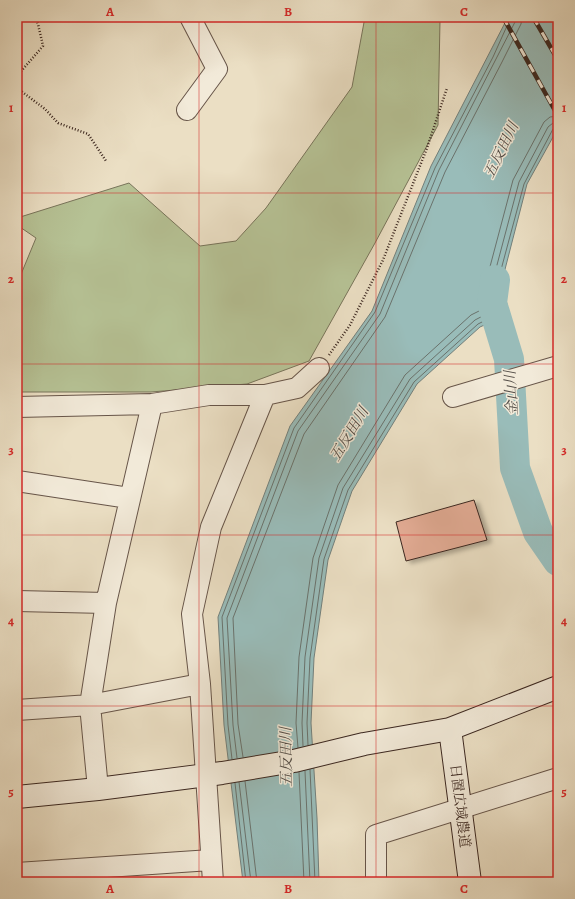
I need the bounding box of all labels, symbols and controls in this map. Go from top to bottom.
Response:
text: A [105,3,115,20]
text: B [284,3,292,20]
text: C [460,3,468,20]
text: 1 [9,99,14,116]
text: 1 [562,99,567,116]
water label: 五反田川 [479,117,524,181]
text: 2 [8,270,15,287]
text: 2 [561,270,568,287]
water label: 金山川 [500,368,522,416]
water label: 五反田川 [325,401,374,465]
text: 3 [8,441,14,458]
text: 3 [561,441,567,458]
text: 4 [8,612,14,629]
text: 4 [561,612,567,629]
water label: 五反田川 [275,725,297,787]
street label: 日置広域農道 [445,763,475,849]
text: 5 [8,783,14,800]
text: 5 [561,783,567,800]
text: A [105,880,115,897]
text: B [284,880,292,897]
text: C [460,880,468,897]

